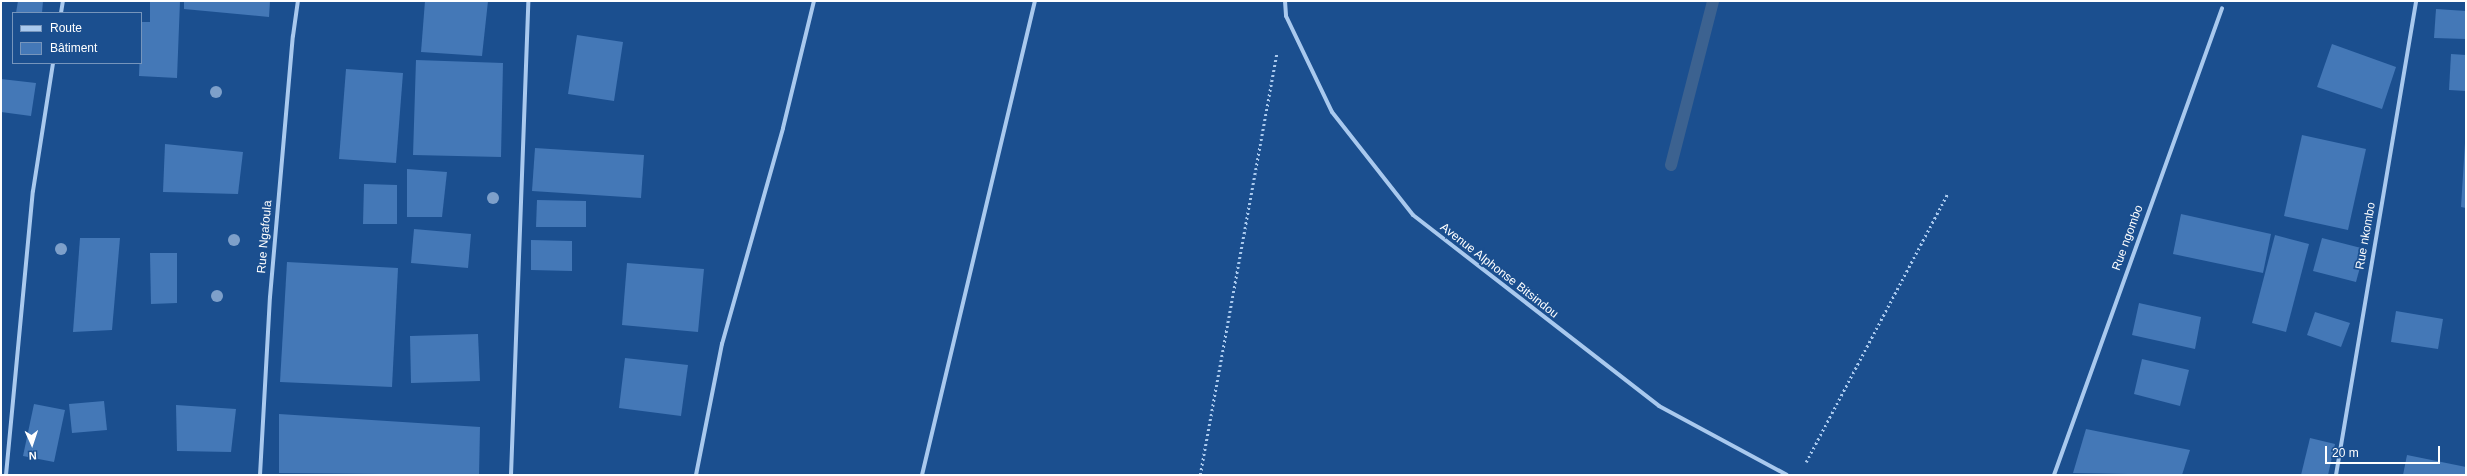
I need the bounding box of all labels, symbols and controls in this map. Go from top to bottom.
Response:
legend [12,12,142,64]
text: Route [50,21,82,35]
text: Bâtiment [50,41,97,55]
street label: Rue Ngafoula [255,200,275,274]
street label: Rue nkombo [2353,201,2379,271]
street label: Rue ngombo [2109,203,2147,273]
street label: Avenue Alphonse Bitsindou [1437,220,1561,322]
north arrow [12,424,52,464]
scale bar [2327,438,2442,464]
text: 20 m [2332,446,2359,460]
text: N [28,450,37,462]

